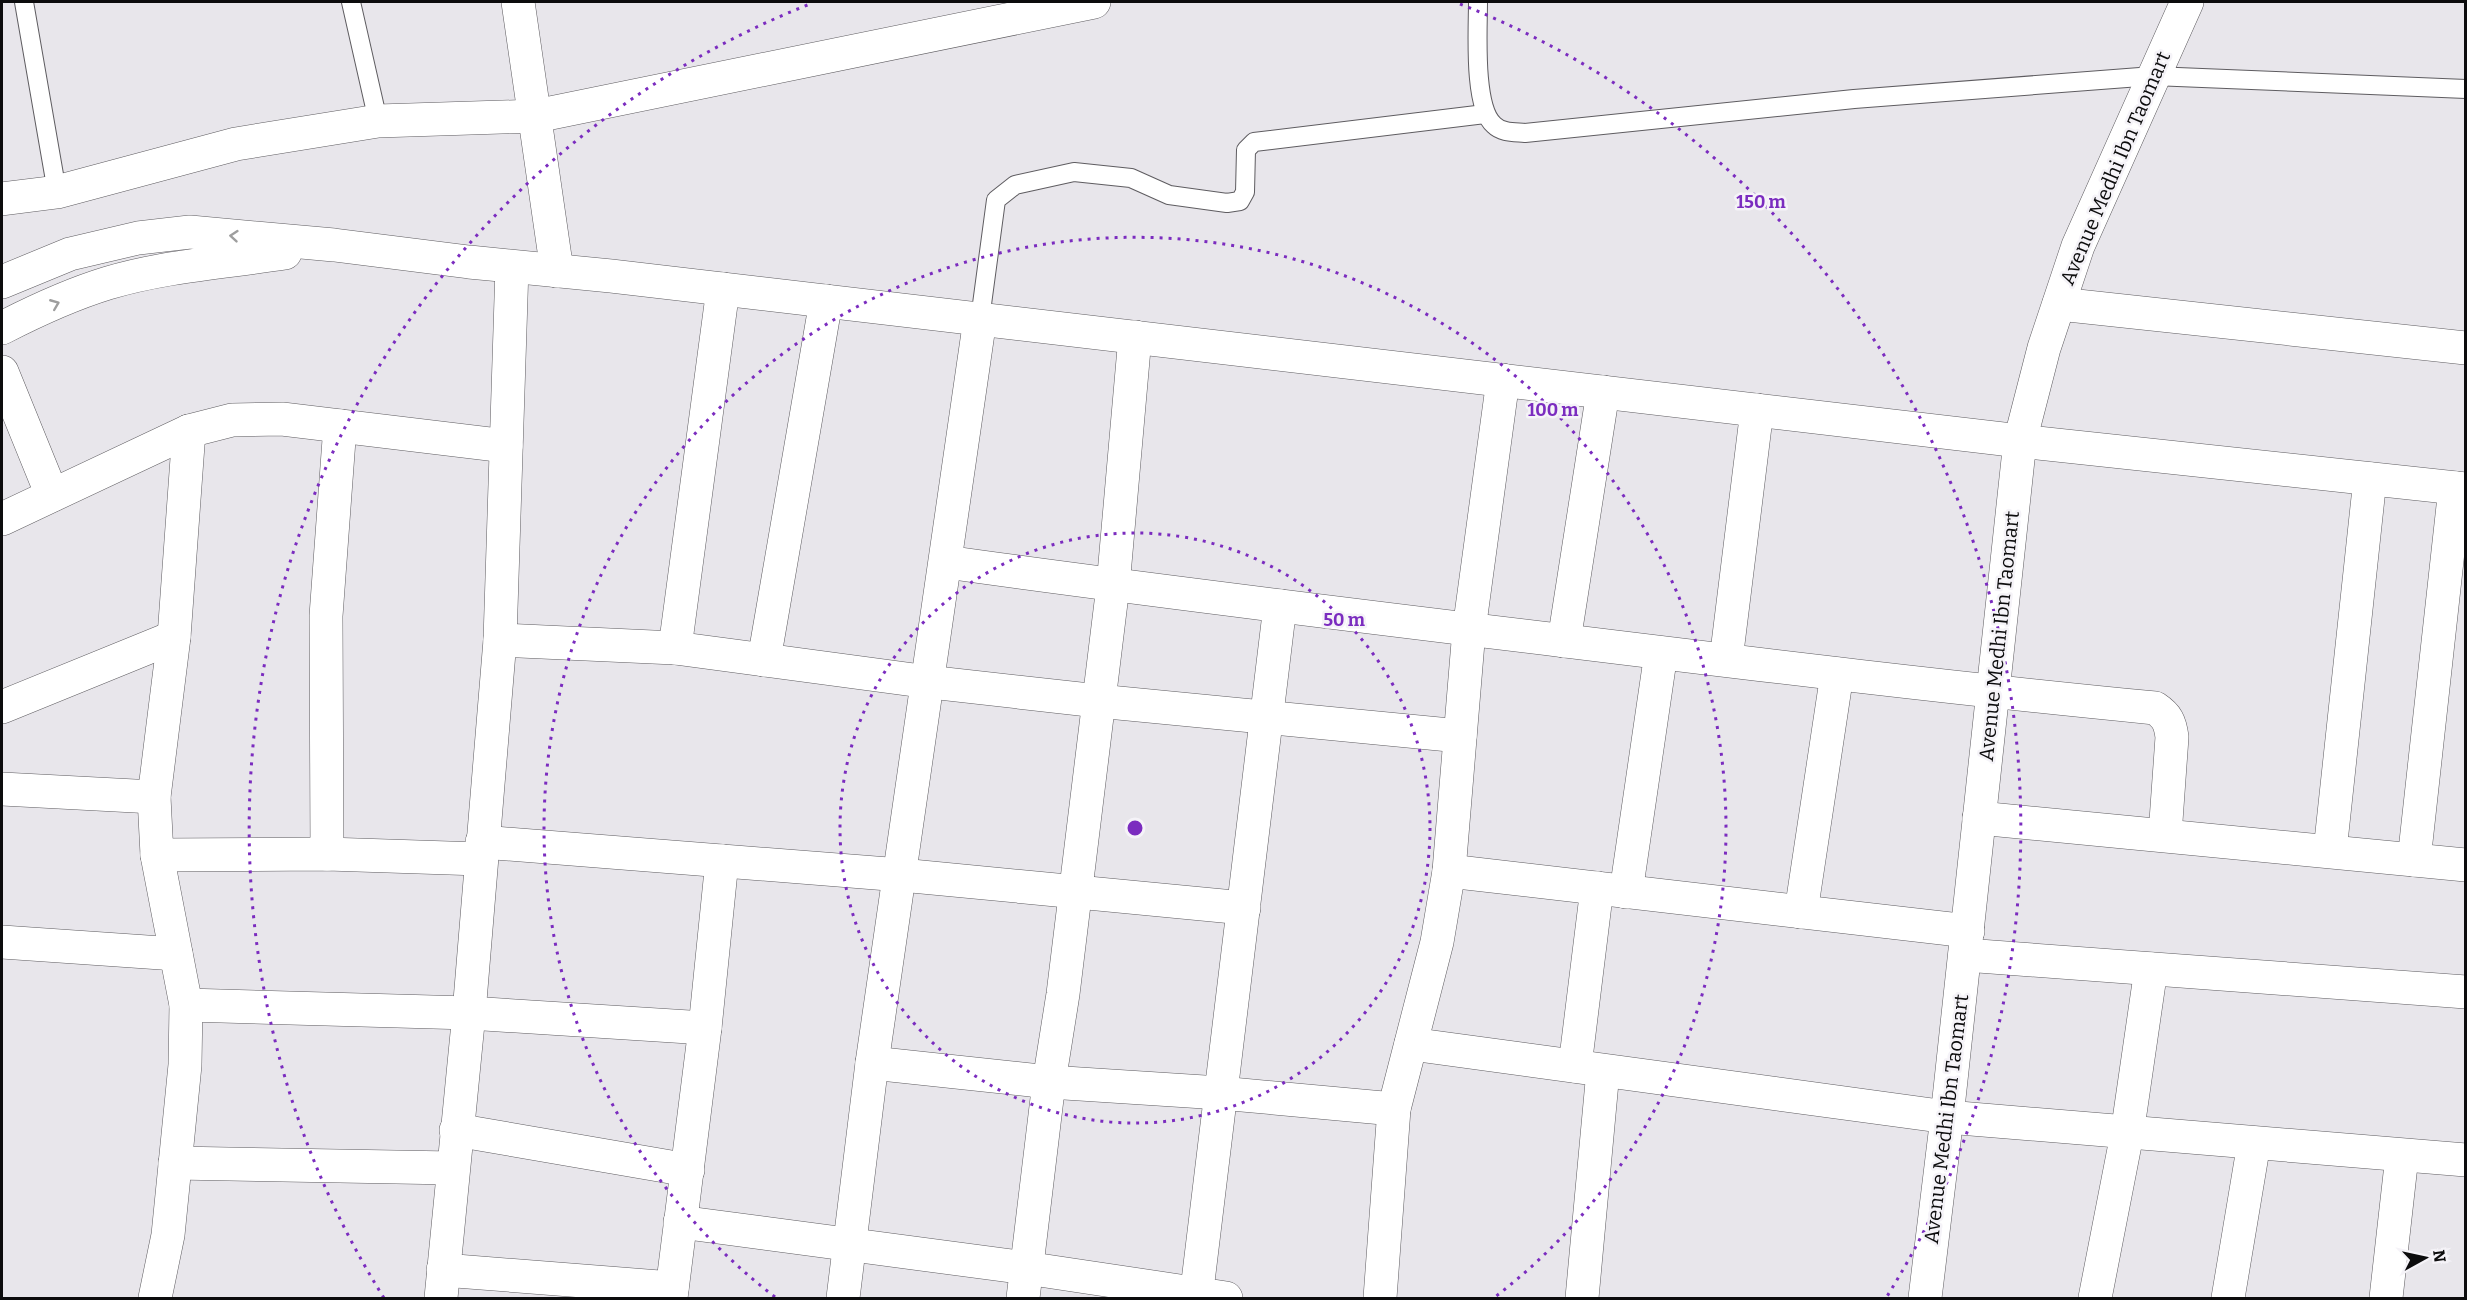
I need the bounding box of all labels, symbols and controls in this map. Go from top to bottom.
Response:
street label: Avenue Medhi Ibn Taomart [2055,48,2175,288]
text: 150 m [1736,191,1786,213]
one-way arrow [230,230,239,243]
one-way arrow [49,299,60,311]
text: 100 m [1527,399,1579,421]
street label: Avenue Medhi Ibn Taomart [1974,510,2024,762]
text: 50 m [1323,609,1365,631]
centre of rings [1125,818,1145,838]
street label: Avenue Medhi Ibn Taomart [1919,993,1973,1245]
north arrow [2395,1228,2455,1288]
text: N [2429,1249,2450,1263]

